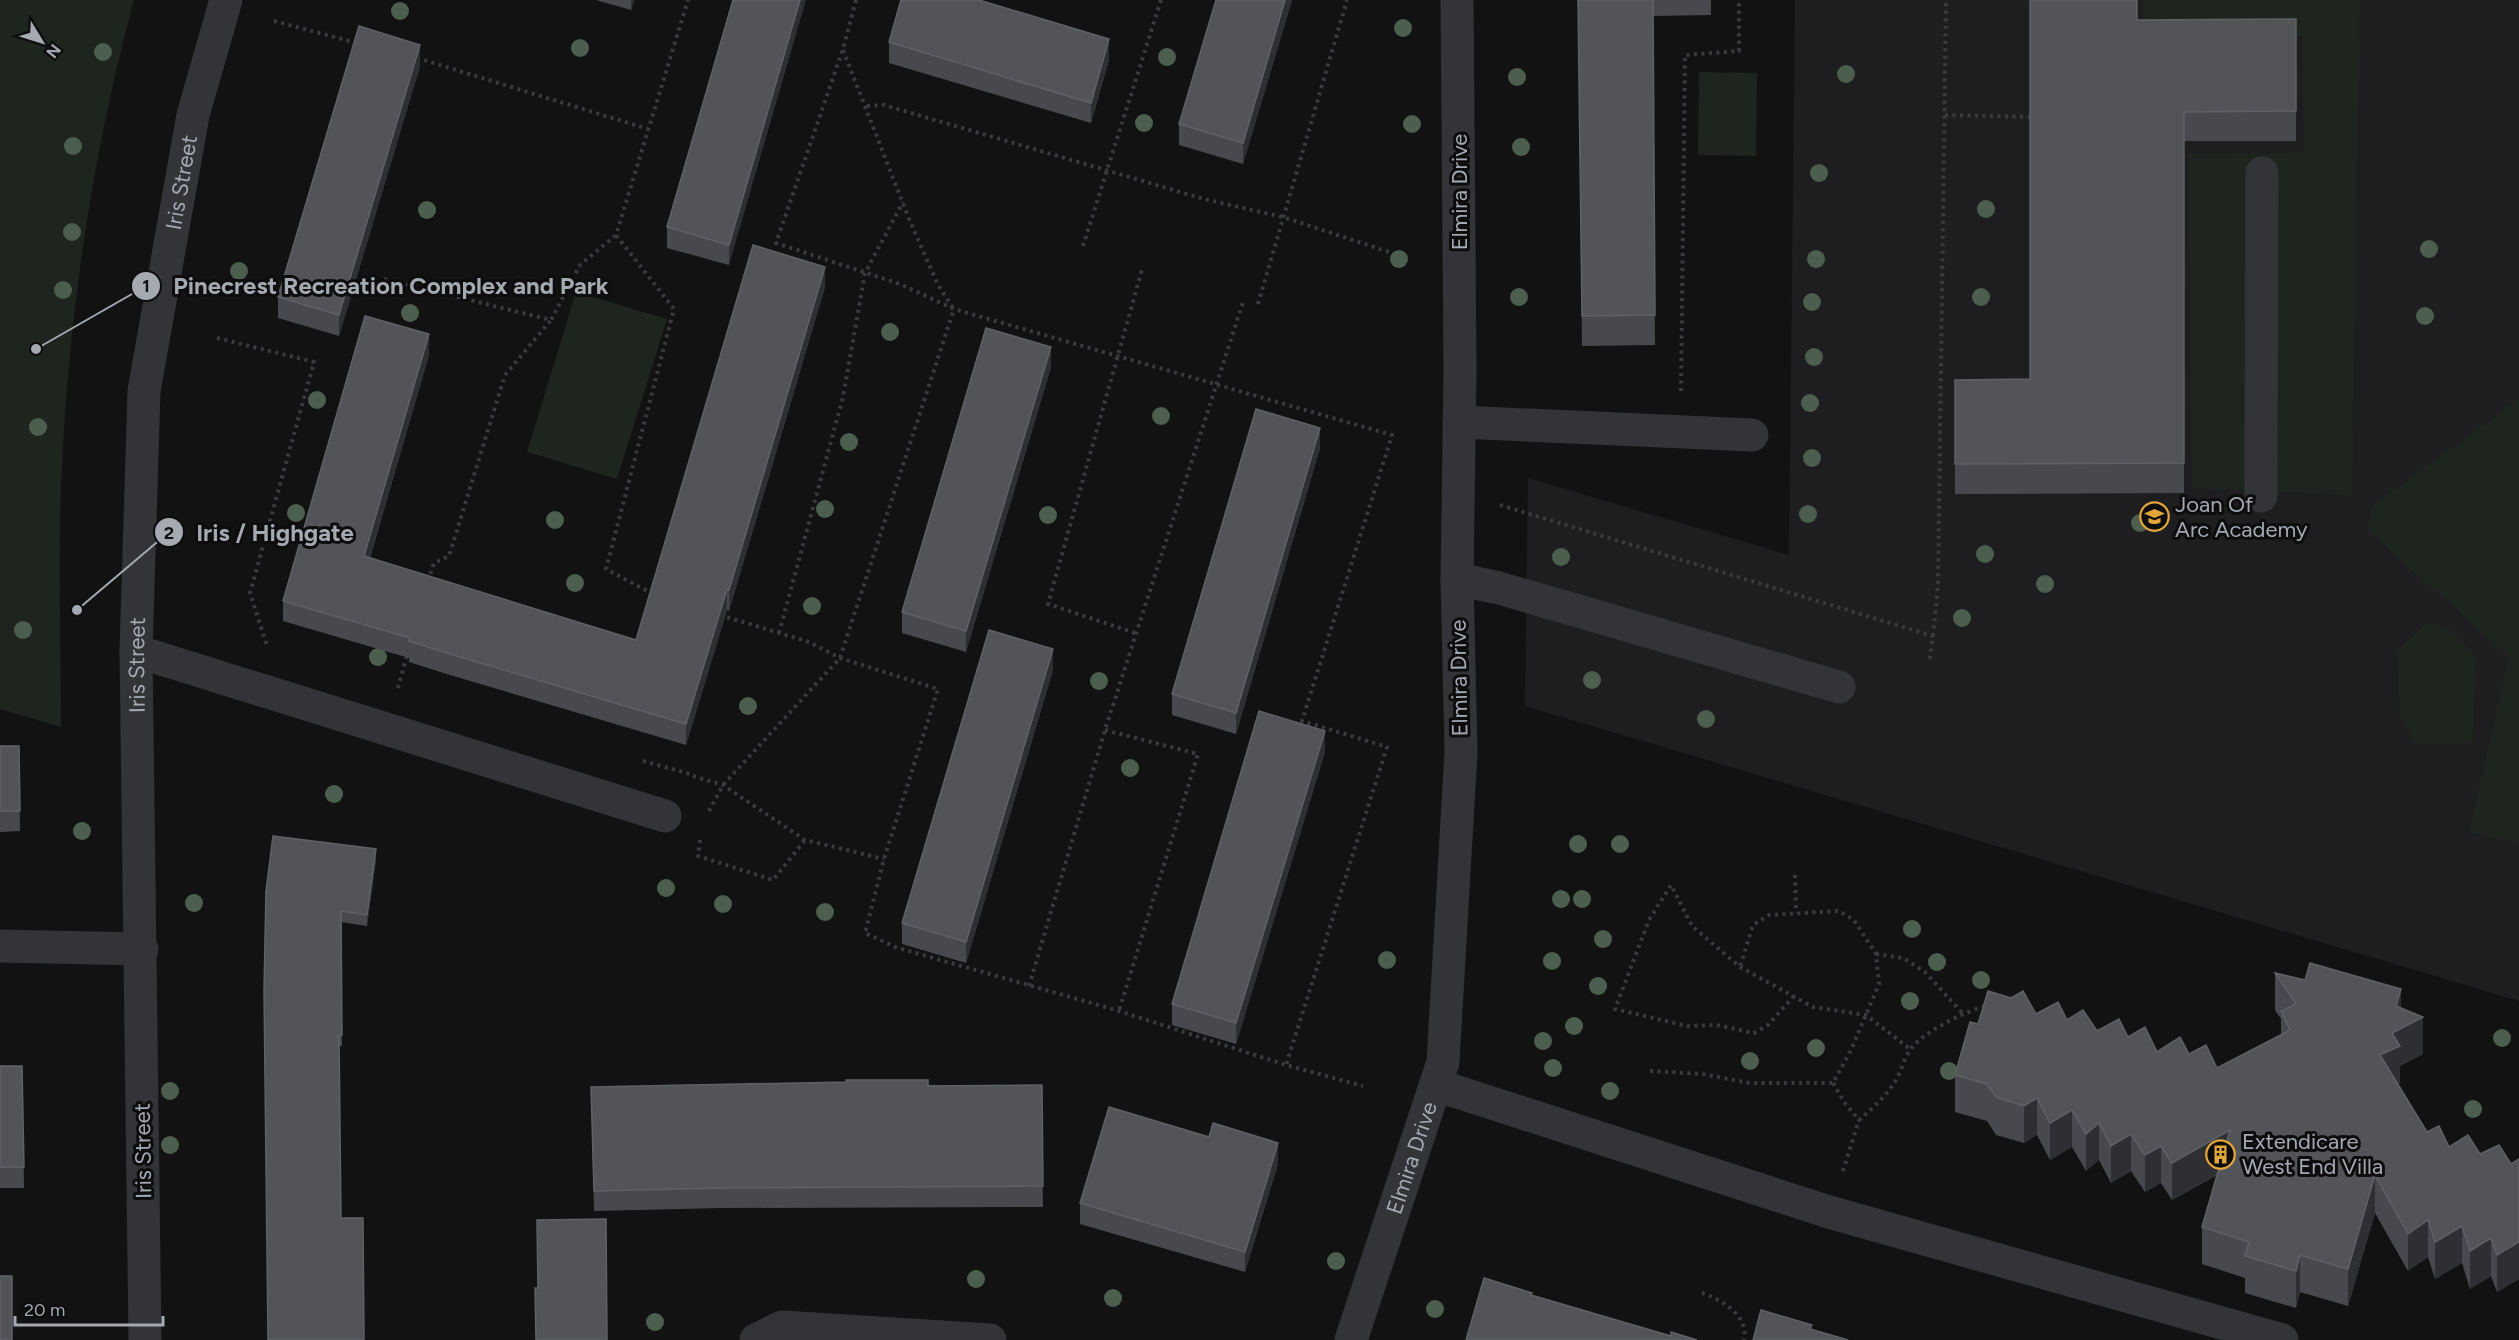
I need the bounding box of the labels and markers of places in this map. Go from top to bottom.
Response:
callout: Pinecrest Recreation Complex and Park [131,265,621,307]
place label: Joan Of Arc Academy [2175,491,2308,543]
school or university icon: Joan Of Arc Academy [2138,501,2170,533]
callout: Iris / Highgate [154,511,366,553]
place label: Extendicare West End Villa [2242,1128,2383,1180]
building icon: Extendicare West End Villa [2205,1138,2237,1170]

